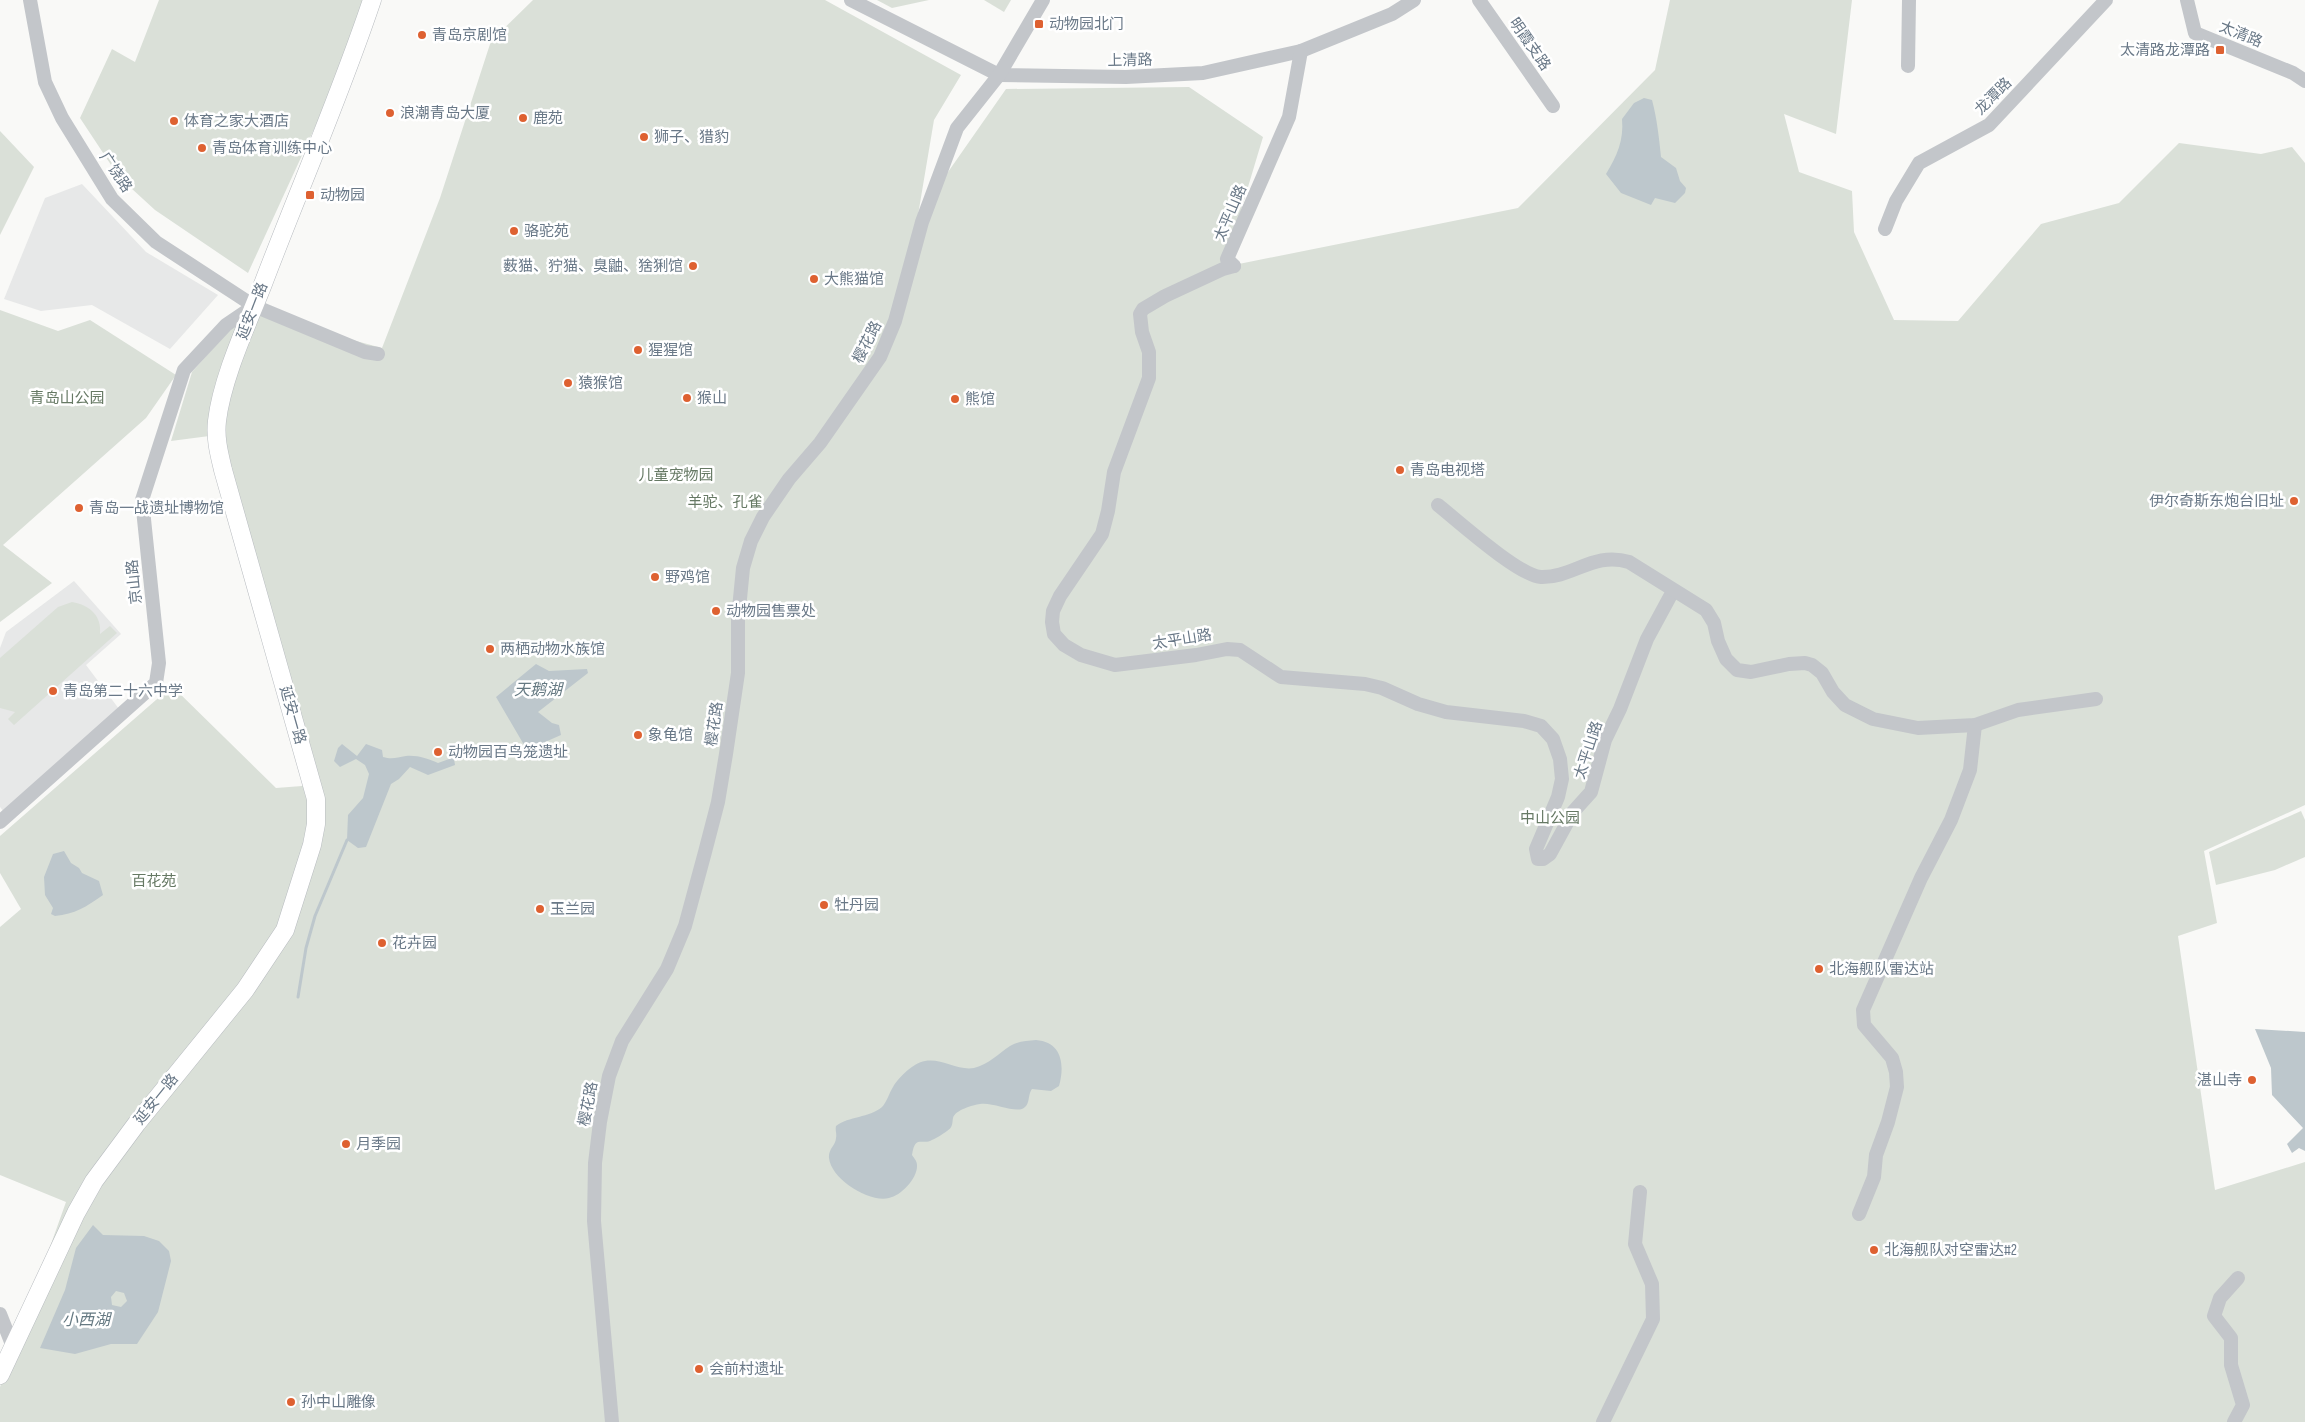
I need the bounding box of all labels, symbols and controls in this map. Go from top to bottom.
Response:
street label: 明霞支路 [1505,14,1555,74]
place label: 动物园北门 [1049,15,1124,34]
street label: 太清路 [2216,17,2265,52]
marker: 动物园北门 [1033,18,1045,30]
place label: 青岛京剧馆 [432,26,507,45]
marker: 青岛京剧馆 [416,29,428,41]
place label: 太清路龙潭路 [2120,41,2210,60]
marker: 太清路龙潭路 [2214,44,2226,56]
street label: 上清路 [1107,51,1153,70]
street label: 龙潭路 [1971,74,2016,119]
place label: 浪潮青岛大厦 [400,104,490,123]
marker: 浪潮青岛大厦 [384,107,396,119]
place label: 鹿苑 [533,109,563,128]
place label: 体育之家大酒店 [184,112,289,131]
marker: 鹿苑 [517,112,529,124]
marker: 体育之家大酒店 [168,115,180,127]
place label: 狮子、猎豹 [654,128,729,147]
marker: 狮子、猎豹 [638,131,650,143]
place label: 青岛体育训练中心 [212,139,332,158]
marker: 青岛体育训练中心 [196,142,208,154]
street label: 广饶路 [95,148,136,196]
street label: 太平山路 [1210,182,1251,245]
place label: 动物园 [320,186,365,205]
marker: 动物园 [304,189,316,201]
place label: 骆驼苑 [524,222,569,241]
marker: 骆驼苑 [508,225,520,237]
place label: 薮猫、狞猫、臭鼬、猞猁馆 [503,257,683,276]
marker: 薮猫、狞猫、臭鼬、猞猁馆 [687,260,699,272]
place label: 大熊猫馆 [824,270,884,289]
marker: 大熊猫馆 [808,273,820,285]
street label: 延安一路 [233,280,272,343]
street label: 樱花路 [849,318,886,367]
place label: 猩猩馆 [648,341,693,360]
marker: 猩猩馆 [632,344,644,356]
place label: 猿猴馆 [578,374,623,393]
marker: 猿猴馆 [562,377,574,389]
park label: 青岛山公园 [29,389,105,408]
place label: 猴山 [697,389,727,408]
place label: 熊馆 [965,390,995,409]
marker: 猴山 [681,392,693,404]
marker: 熊馆 [949,393,961,405]
place label: 青岛电视塔 [1410,461,1485,480]
marker: 青岛电视塔 [1394,464,1406,476]
park label: 儿童宠物园 [638,466,714,485]
place label: 伊尔奇斯东炮台旧址 [2149,492,2284,511]
park label: 羊驼、孔雀 [687,493,763,512]
marker: 伊尔奇斯东炮台旧址 [2288,495,2300,507]
place label: 青岛一战遗址博物馆 [89,499,224,518]
marker: 青岛一战遗址博物馆 [73,502,85,514]
street label: 京山路 [123,559,146,605]
place label: 野鸡馆 [665,568,710,587]
marker: 野鸡馆 [649,571,661,583]
place label: 动物园售票处 [726,602,816,621]
marker: 动物园售票处 [710,605,722,617]
street label: 太平山路 [1151,625,1213,654]
place label: 两栖动物水族馆 [500,640,605,659]
marker: 两栖动物水族馆 [484,643,496,655]
water label: 天鹅湖 [514,681,565,700]
place label: 青岛第二十六中学 [63,682,183,701]
street label: 延安一路 [275,684,310,747]
marker: 青岛第二十六中学 [47,685,59,697]
street label: 樱花路 [702,700,727,748]
street label: 太平山路 [1570,719,1607,782]
place label: 象龟馆 [648,726,693,745]
marker: 象龟馆 [632,729,644,741]
place label: 动物园百鸟笼遗址 [448,743,568,762]
marker: 动物园百鸟笼遗址 [432,746,444,758]
park label: 中山公园 [1520,809,1580,828]
park label: 百花苑 [131,872,177,891]
place label: 牡丹园 [834,896,879,915]
marker: 牡丹园 [818,899,830,911]
place label: 玉兰园 [550,900,595,919]
marker: 玉兰园 [534,903,546,915]
place label: 花卉园 [392,934,437,953]
marker: 花卉园 [376,937,388,949]
place label: 北海舰队雷达站 [1829,960,1934,979]
marker: 北海舰队雷达站 [1813,963,1825,975]
street label: 延安一路 [130,1070,183,1129]
place label: 湛山寺 [2197,1071,2242,1090]
marker: 湛山寺 [2246,1074,2258,1086]
street label: 樱花路 [575,1080,602,1128]
place label: 月季园 [356,1135,401,1154]
marker: 月季园 [340,1138,352,1150]
place label: 北海舰队对空雷达#2 [1884,1241,2017,1260]
marker: 北海舰队对空雷达#2 [1868,1244,1880,1256]
water label: 小西湖 [62,1311,113,1330]
place label: 会前村遗址 [709,1360,784,1379]
marker: 会前村遗址 [693,1363,705,1375]
place label: 孙中山雕像 [301,1393,376,1412]
marker: 孙中山雕像 [285,1396,297,1408]

